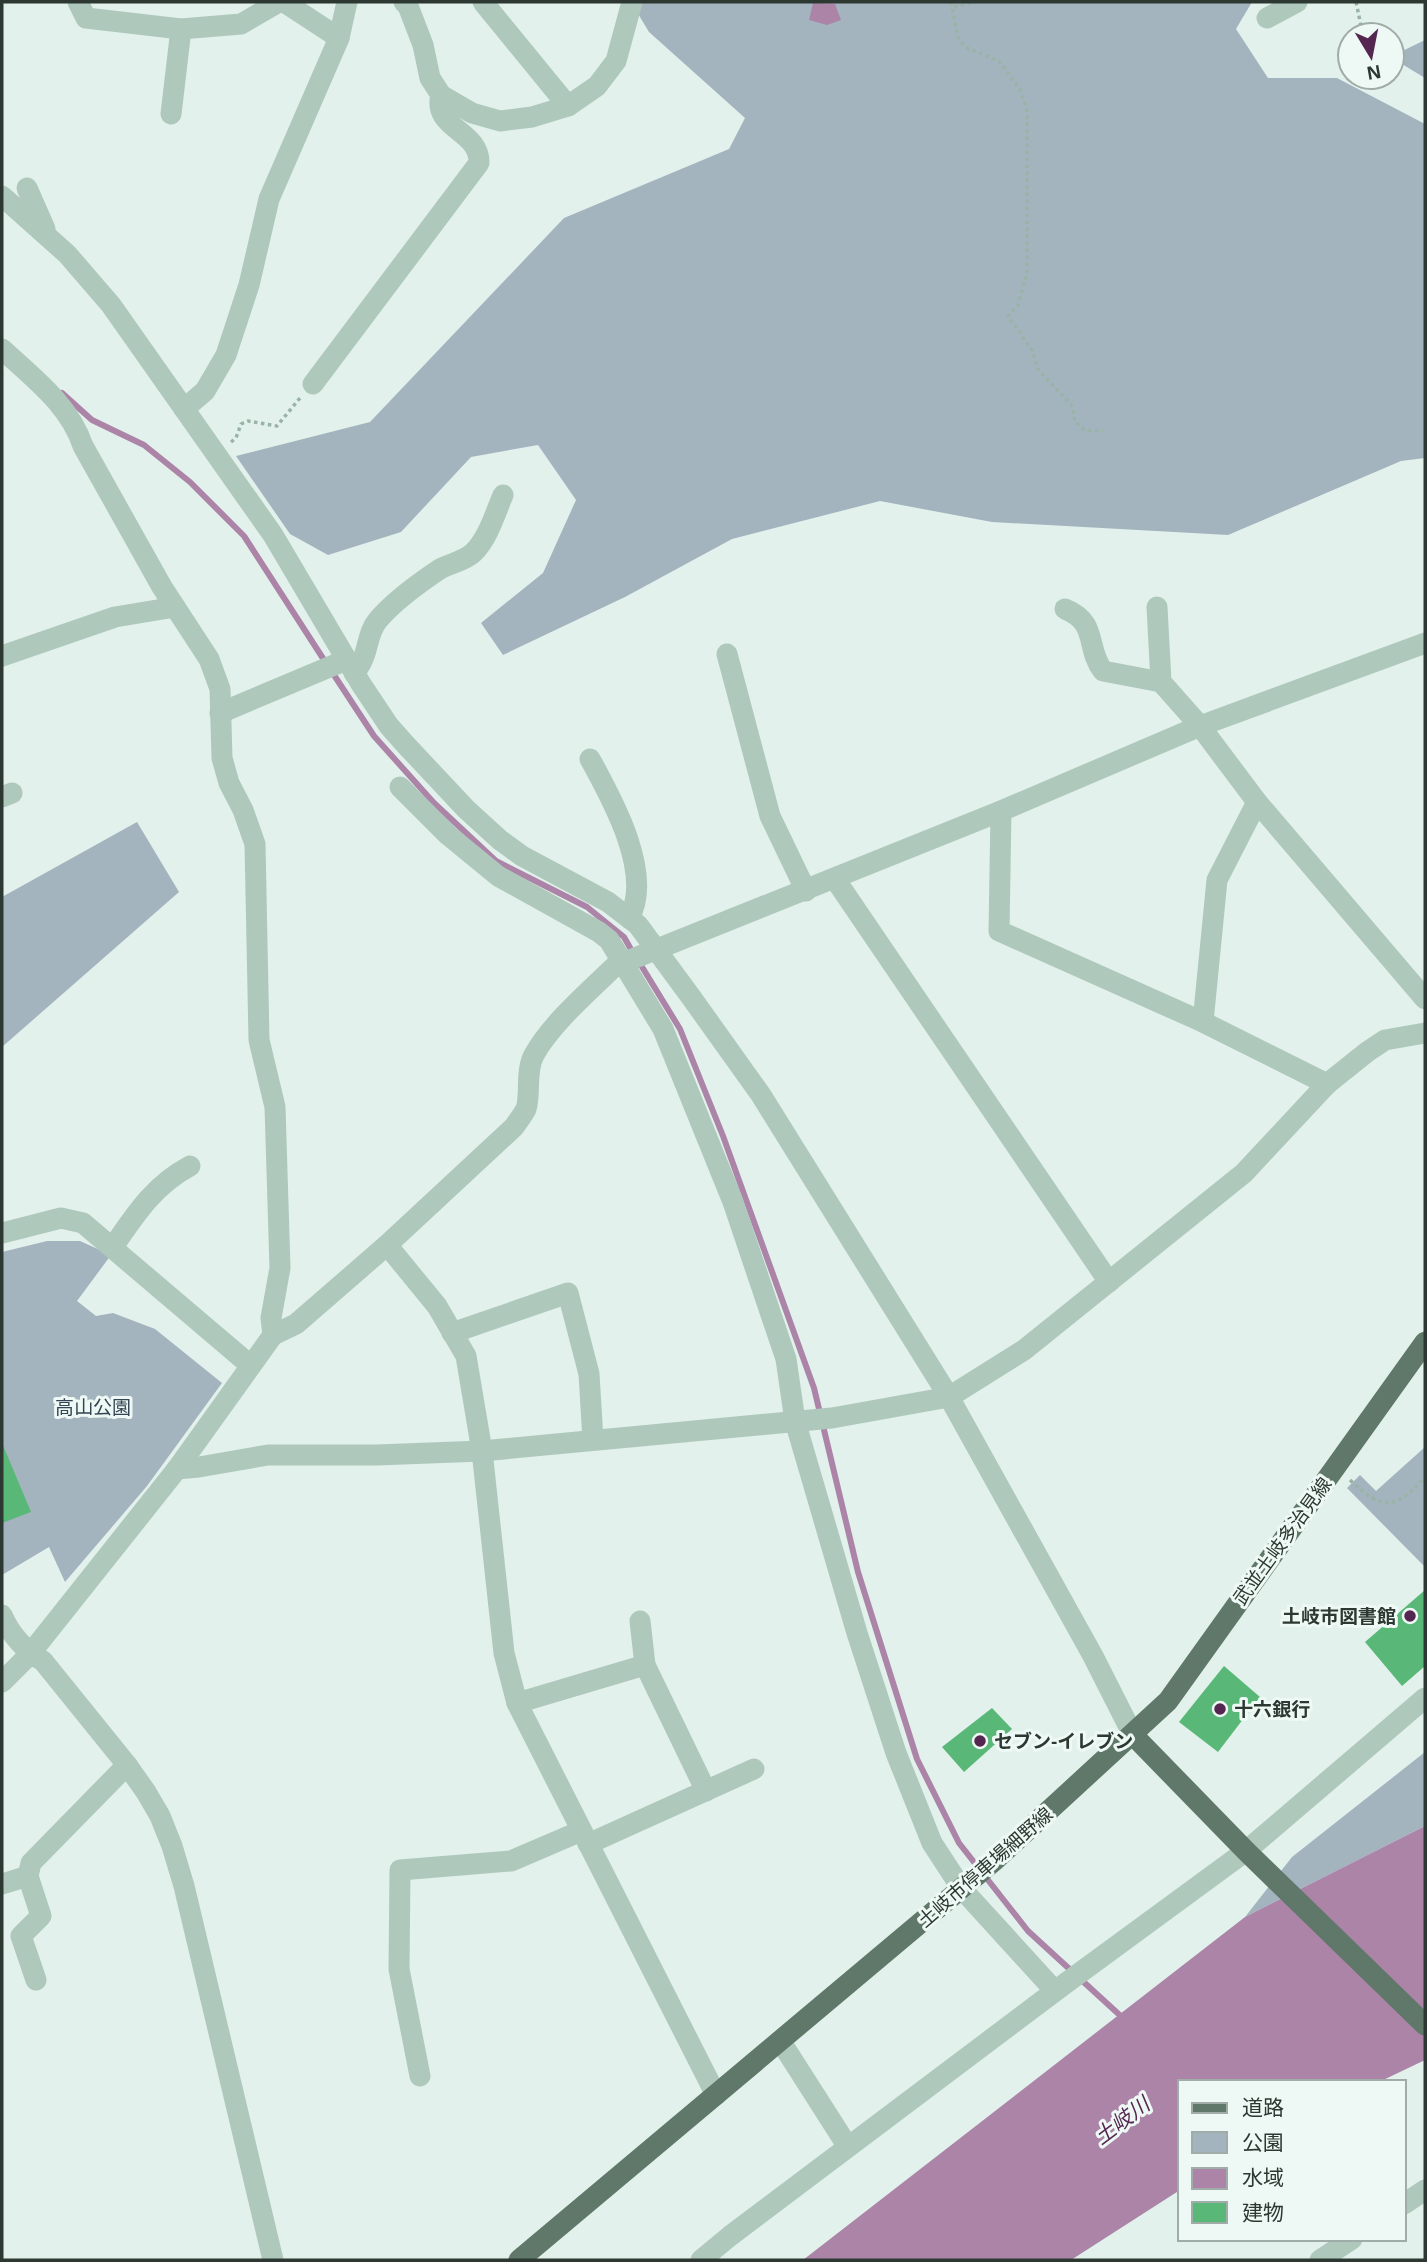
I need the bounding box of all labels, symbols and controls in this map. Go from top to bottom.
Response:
north arrow [1336,21,1406,91]
text: N [1365,61,1382,84]
park label: 高山公園 [55,1397,131,1418]
street label: 武並土岐多治見線 [1229,1474,1336,1609]
place label: 土岐市図書館 [1282,1606,1396,1627]
marker: 土岐市図書館 [1402,1608,1418,1624]
place label: 十六銀行 [1234,1699,1310,1720]
marker: 十六銀行 [1212,1701,1228,1717]
place label: セブン-イレブン [994,1731,1133,1752]
marker: セブン-イレブン [972,1733,988,1749]
street label: 土岐市停車場細野線 [914,1803,1057,1931]
legend [1178,2080,1406,2241]
water label: 土岐川 [1090,2091,1155,2149]
text: 道路 [1242,2096,1284,2119]
text: 公園 [1242,2131,1284,2154]
text: 水域 [1242,2166,1284,2189]
text: 建物 [1242,2201,1284,2224]

